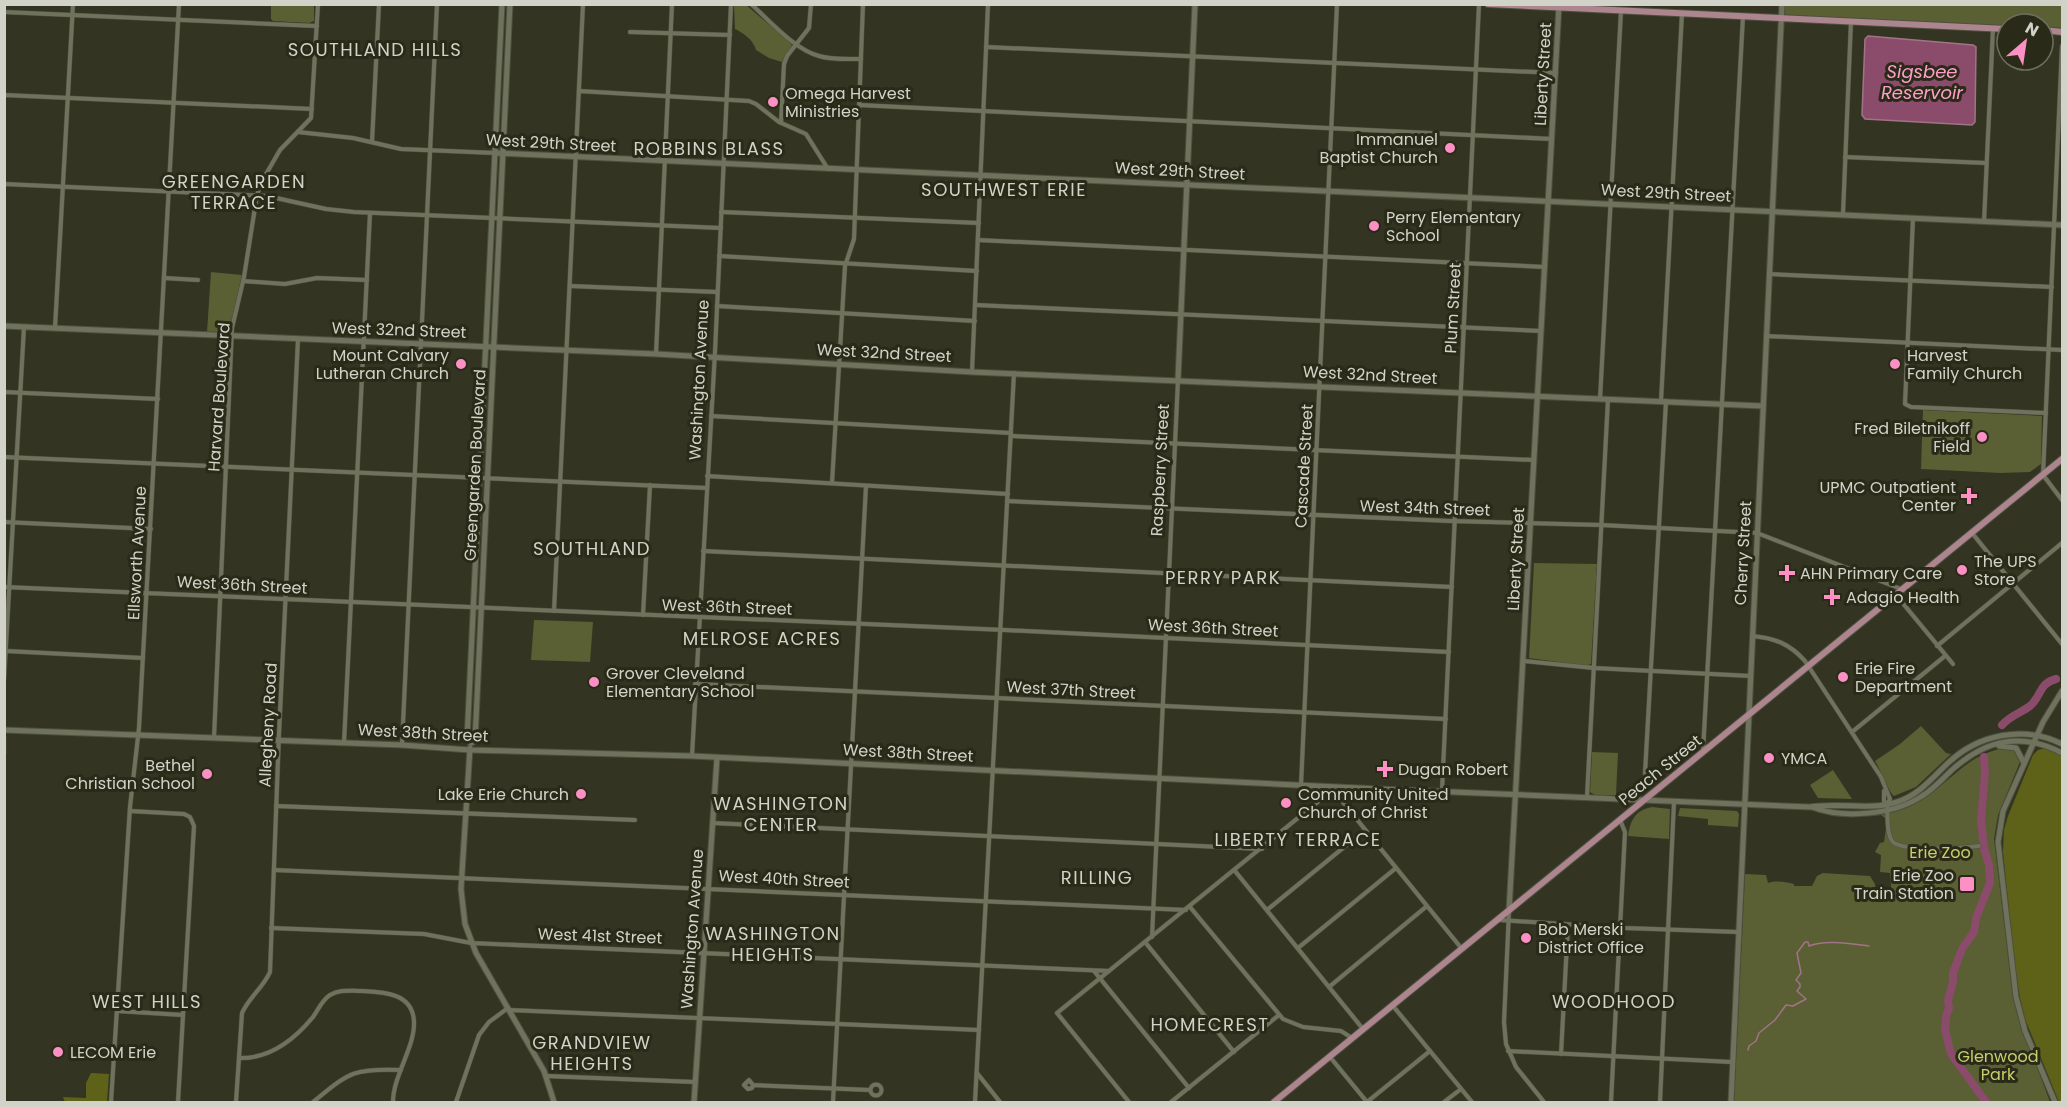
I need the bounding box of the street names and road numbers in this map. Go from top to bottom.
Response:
street label: Liberty Street [1529,22,1557,126]
street label: West 29th Street [485,128,617,158]
street label: West 29th Street [1114,156,1246,186]
street label: West 29th Street [1600,178,1732,208]
street label: Plum Street [1439,262,1467,354]
street label: Washington Avenue [683,299,715,461]
street label: West 32nd Street [331,316,467,344]
street label: Harvard Boulevard [202,322,236,472]
street label: West 32nd Street [816,338,952,368]
street label: West 32nd Street [1302,360,1438,390]
street label: Greengarden Boulevard [458,368,492,562]
street label: Raspberry Street [1145,403,1175,537]
street label: Cascade Street [1289,403,1319,528]
street label: Ellsworth Avenue [122,485,152,621]
street label: West 34th Street [1359,494,1491,522]
street label: Cherry Street [1729,500,1757,606]
street label: Liberty Street [1502,507,1530,611]
street label: West 36th Street [176,570,308,600]
street label: West 36th Street [661,593,793,621]
street label: West 36th Street [1147,613,1279,643]
street label: Allegheny Road [253,662,283,788]
street label: West 37th Street [1006,675,1136,705]
street label: West 38th Street [357,718,489,748]
street label: Peach Street [1613,729,1707,811]
street label: West 38th Street [842,738,974,768]
street label: Washington Avenue [675,848,709,1010]
street label: West 40th Street [718,864,850,894]
street label: West 41st Street [537,922,663,950]

